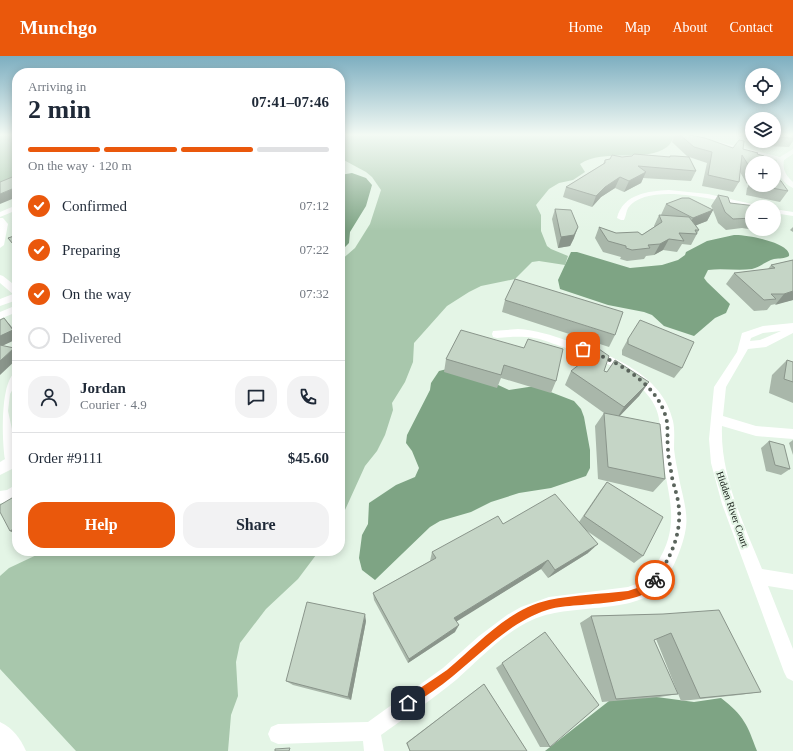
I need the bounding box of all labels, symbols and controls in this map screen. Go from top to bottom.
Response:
text: Munchgo [20,17,97,38]
text: Home [569,20,603,35]
text: Map [625,20,650,35]
text: About [672,20,707,35]
text: Contact [729,20,773,35]
map controls [745,68,781,236]
button: locate [745,68,781,104]
text: Arriving in [28,79,86,94]
text: 07:41–07:46 [252,94,329,110]
text: 2 min [28,95,91,124]
button: layers [745,112,781,148]
button: + [745,156,781,192]
text: On the way · 120 m [28,158,132,173]
icon: check [28,195,50,217]
text: Confirmed [62,198,127,214]
text: 07:12 [299,198,329,213]
button: − [745,200,781,236]
icon: check [28,239,50,261]
text: Preparing [62,242,120,258]
text: 07:22 [299,242,329,257]
icon: check [28,283,50,305]
text: On the way [62,286,131,302]
text: 07:32 [299,286,329,301]
text: Delivered [62,330,121,346]
pin [566,332,600,366]
icon: bag [572,338,594,360]
button: person [28,376,70,418]
button: chat [235,376,277,418]
button: phone [287,376,329,418]
text: Jordan [80,380,126,396]
text: Courier · 4.9 [80,397,147,412]
text: Order #9111 [28,450,103,466]
text: $45.60 [288,450,329,466]
street label: Hidden River Court [714,470,751,549]
button: Help [28,502,175,548]
button: Share [183,502,329,548]
courier [635,560,675,600]
icon: bike [644,569,666,591]
pin [391,686,425,720]
icon: home [397,692,419,714]

